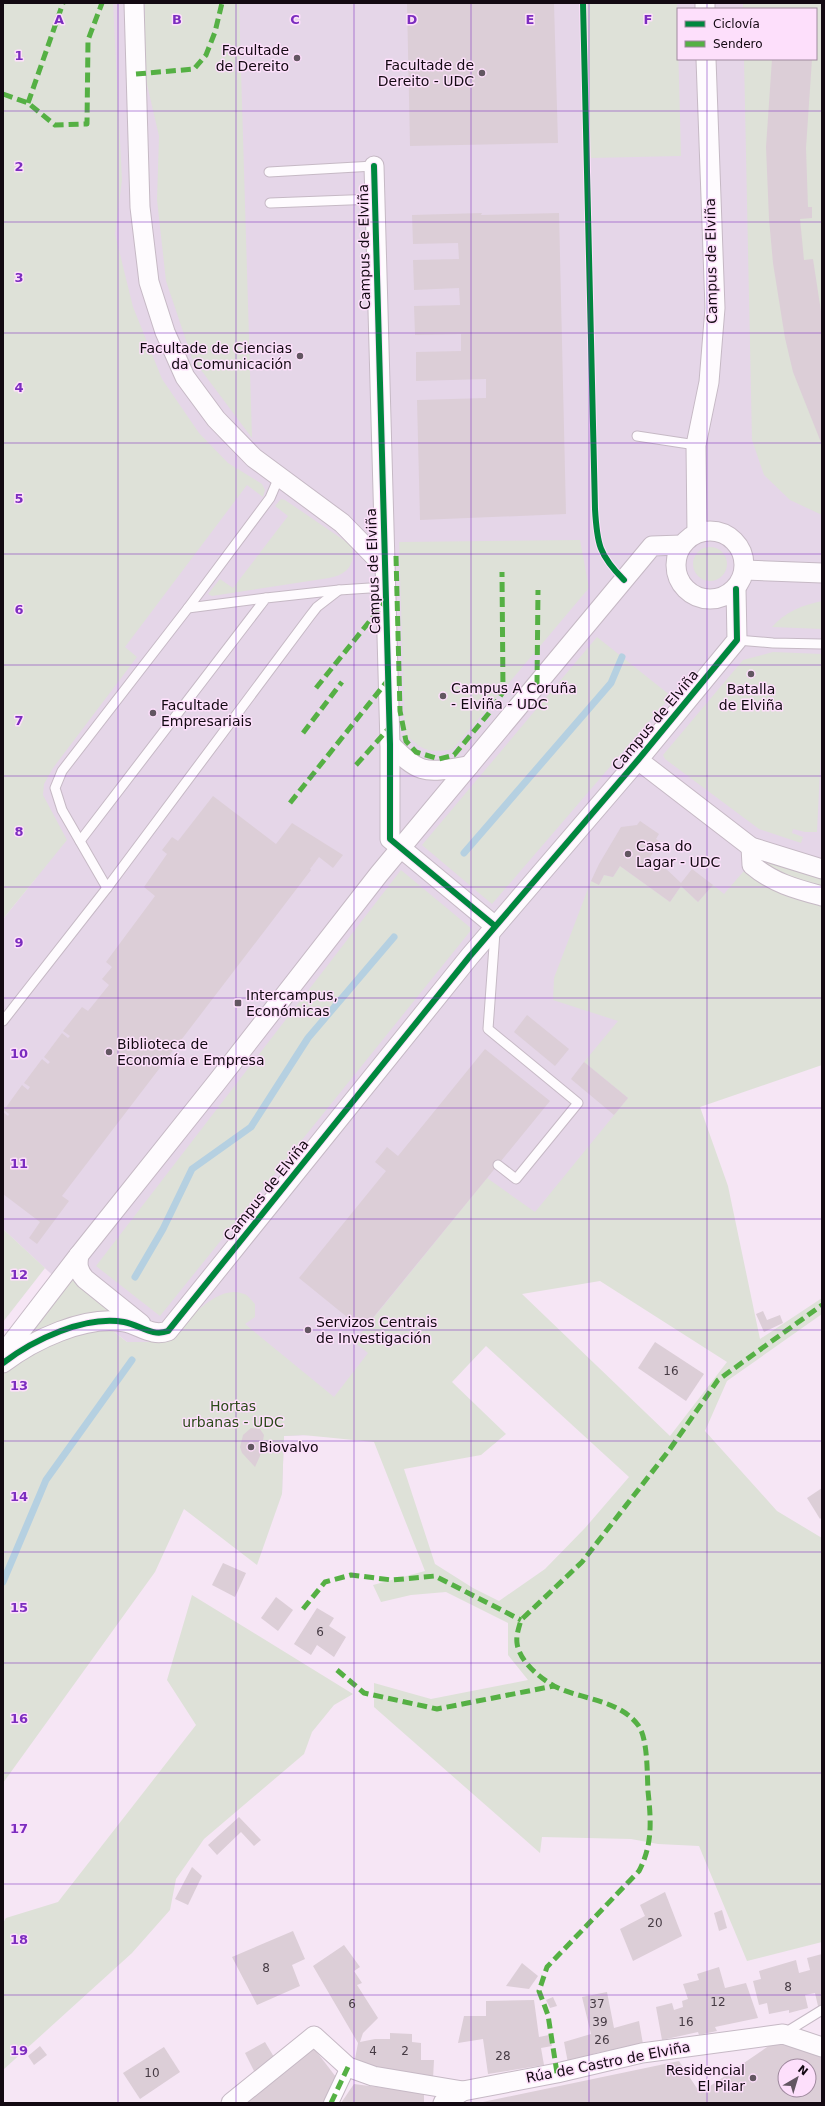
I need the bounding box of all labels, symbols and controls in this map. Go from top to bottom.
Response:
legend [677,8,817,60]
text: A [54,12,64,27]
text: B [172,12,182,27]
text: C [290,12,300,27]
text: D [407,12,418,27]
text: E [526,12,534,27]
text: F [644,12,652,27]
text: Ciclovía [713,17,760,31]
text: Sendero [713,37,763,51]
place label: Facultade de Dereito [216,42,289,74]
text: 1 [14,48,24,63]
marker: Facultade de Dereito [292,53,302,63]
place label: Facultade de Dereito - UDC [378,57,474,89]
marker: Facultade de Dereito - UDC [477,68,487,78]
text: 2 [14,159,24,174]
street label: Campus de Elviña [355,184,373,310]
street label: Campus de Elviña [702,198,720,324]
text: 3 [14,270,24,285]
place label: Facultade de Ciencias da Comunicación [140,340,292,372]
marker: Facultade de Ciencias da Comunicación [295,351,305,361]
text: 4 [14,380,24,395]
text: 5 [14,491,24,506]
street label: Campus de Elviña [363,508,383,634]
text: 6 [14,602,24,617]
street label: Campus de Elviña [608,667,702,773]
marker: Batalla de Elviña [746,669,756,679]
place label: Campus A Coruña - Elviña - UDC [451,680,577,712]
place label: Batalla de Elviña [719,681,783,713]
marker: Campus A Coruña - Elviña - UDC [438,691,448,701]
place label: Facultade Empresariais [161,697,252,729]
marker: Facultade Empresariais [148,708,158,718]
text: 7 [14,713,24,728]
text: 8 [14,824,24,839]
place label: Casa do Lagar - UDC [636,838,721,870]
marker: Casa do Lagar - UDC [623,849,633,859]
text: 9 [14,935,24,950]
place label: Intercampus, Económicas [246,987,338,1019]
marker: Intercampus, Económicas [233,998,243,1008]
place label: Biblioteca de Economía e Empresa [117,1036,264,1068]
text: 10 [10,1046,28,1061]
marker: Biblioteca de Economía e Empresa [104,1047,114,1057]
street label: Campus de Elviña [220,1136,312,1244]
text: 11 [10,1156,28,1171]
text: 12 [10,1267,28,1282]
place label: Servizos Centrais de Investigación [316,1314,437,1346]
marker: Servizos Centrais de Investigación [303,1325,313,1335]
house number: 16 [663,1364,679,1378]
text: 13 [10,1378,28,1393]
park label: Hortas urbanas - UDC [182,1398,284,1430]
place label: Biovalvo [259,1439,319,1455]
marker: Biovalvo [246,1442,256,1452]
text: 14 [10,1489,28,1504]
text: 15 [10,1600,28,1615]
house number: 6 [316,1625,324,1639]
text: 16 [10,1711,28,1726]
text: 17 [10,1821,28,1836]
house number: 20 [647,1916,663,1930]
text: 18 [10,1932,28,1947]
house number: 8 [262,1961,270,1975]
house number: 8 [784,1980,792,1994]
house number: 12 [710,1995,726,2009]
house number: 6 [348,1997,356,2011]
house number: 37 [589,1997,605,2011]
house number: 39 [592,2015,608,2029]
house number: 16 [678,2015,694,2029]
house number: 26 [594,2033,610,2047]
street label: Rúa de Castro de Elviña [525,2038,691,2086]
text: 19 [10,2043,28,2058]
house number: 4 [369,2044,377,2058]
house number: 2 [401,2044,409,2058]
house number: 28 [495,2049,511,2063]
north arrow [777,2058,817,2098]
place label: Residencial El Pilar [666,2062,745,2094]
text: N [795,2063,810,2078]
house number: 10 [144,2066,160,2080]
marker: Residencial El Pilar [748,2073,758,2083]

